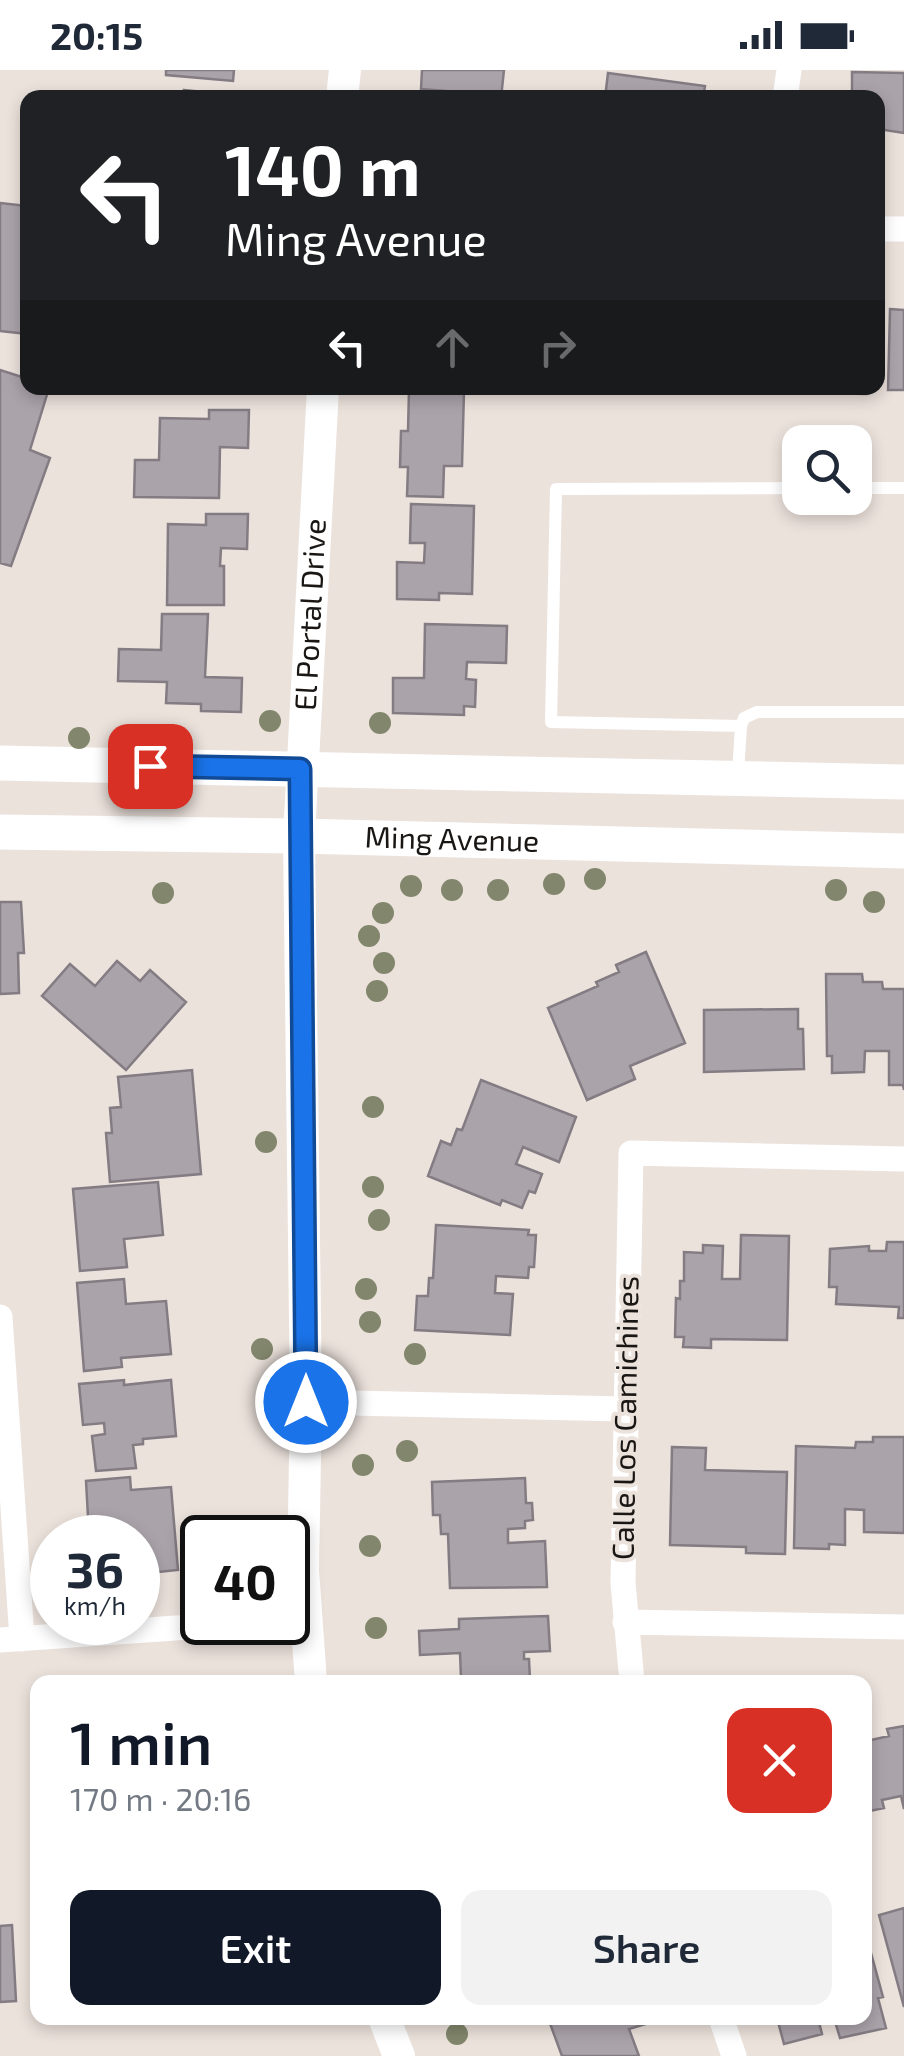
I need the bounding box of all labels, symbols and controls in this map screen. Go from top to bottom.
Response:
text: 20:15 [50,12,143,58]
text: 140 m [225,126,421,210]
icon: left [60,130,190,260]
text: Ming Avenue [225,211,487,265]
icon: left [320,320,375,375]
icon: ahead [425,320,480,375]
icon: right [530,320,585,375]
map controls [782,425,872,515]
button: search [782,425,872,515]
street label: El Portal Drive [286,518,332,712]
pin [108,724,193,809]
icon: arrive [123,739,178,794]
street label: Ming Avenue [364,818,540,858]
street label: Calle Los Camichines [604,1276,644,1560]
position arrow [254,1350,358,1454]
speed limit sign: 40 [180,1515,310,1645]
text: 36 [66,1538,124,1598]
text: km/h [64,1590,126,1620]
text: 1 min [70,1705,212,1777]
button: close [727,1708,832,1813]
text: 170 m · 20:16 [70,1779,251,1817]
button: Exit [70,1890,441,2005]
button: Share [461,1890,832,2005]

